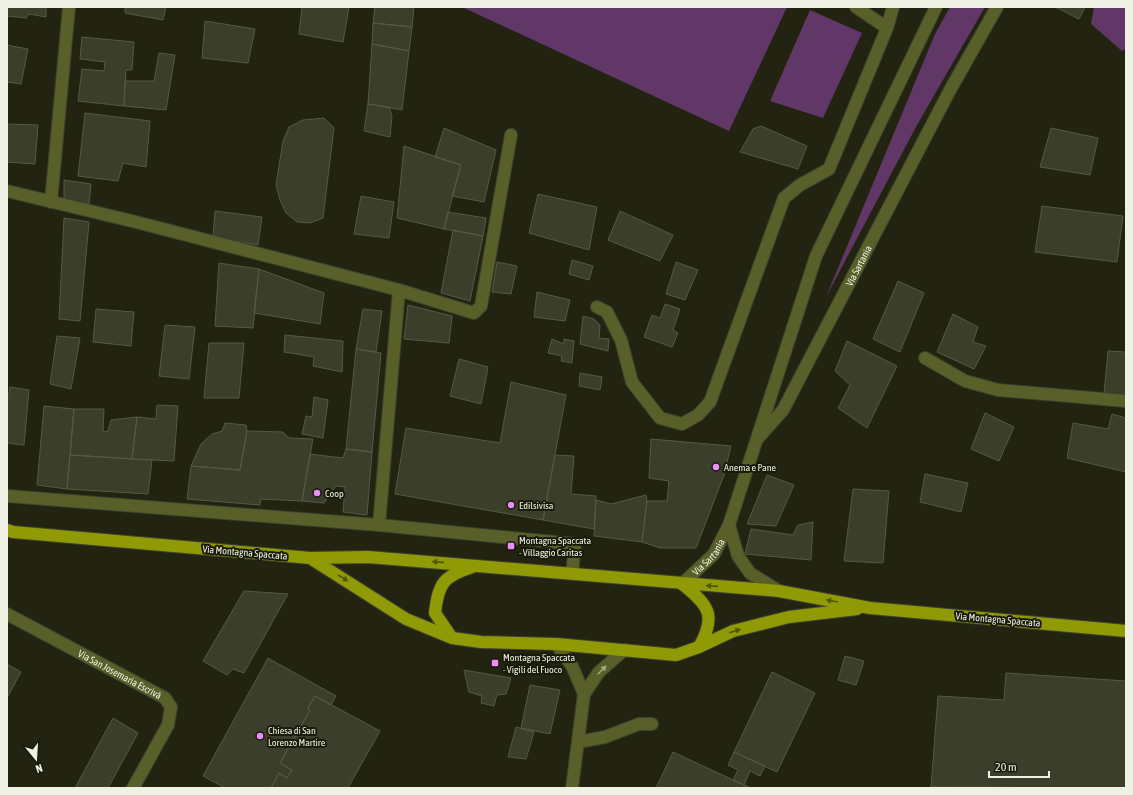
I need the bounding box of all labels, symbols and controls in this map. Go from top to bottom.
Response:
street label: Via Sartania [844,243,874,288]
marker: Anema e Pane [711,462,721,472]
place label: Anema e Pane [724,462,777,473]
marker: Coop [312,488,322,498]
place label: Coop [325,488,344,499]
marker: Edilsivisa [506,500,516,510]
place label: Edilsivisa [519,500,554,511]
place label: Montagna Spaccata - Villaggio Caritas [519,535,591,558]
street label: Via Sartania [690,537,727,578]
marker: Montagna Spaccata - Villaggio Caritas [506,541,516,551]
street label: Via Montagna Spaccata [202,543,288,562]
one-way arrow [432,559,444,566]
one-way arrow [337,575,349,582]
one-way arrow [706,583,718,590]
one-way arrow [826,598,838,604]
street label: Via Montagna Spaccata [955,610,1041,629]
one-way arrow [729,628,741,634]
street label: Via San Josemaria Escrivà [76,648,164,701]
place label: Montagna Spaccata - Vigili del Fuoco [503,652,575,675]
marker: Montagna Spaccata - Vigili del Fuoco [490,658,500,668]
one-way arrow [597,665,607,675]
place label: Chiesa di San Lorenzo Martire [268,725,326,748]
marker: Chiesa di San Lorenzo Martire [255,731,265,741]
north arrow [16,739,56,779]
scale bar [989,753,1049,779]
text: 20 m [995,760,1017,774]
text: N [34,762,44,775]

